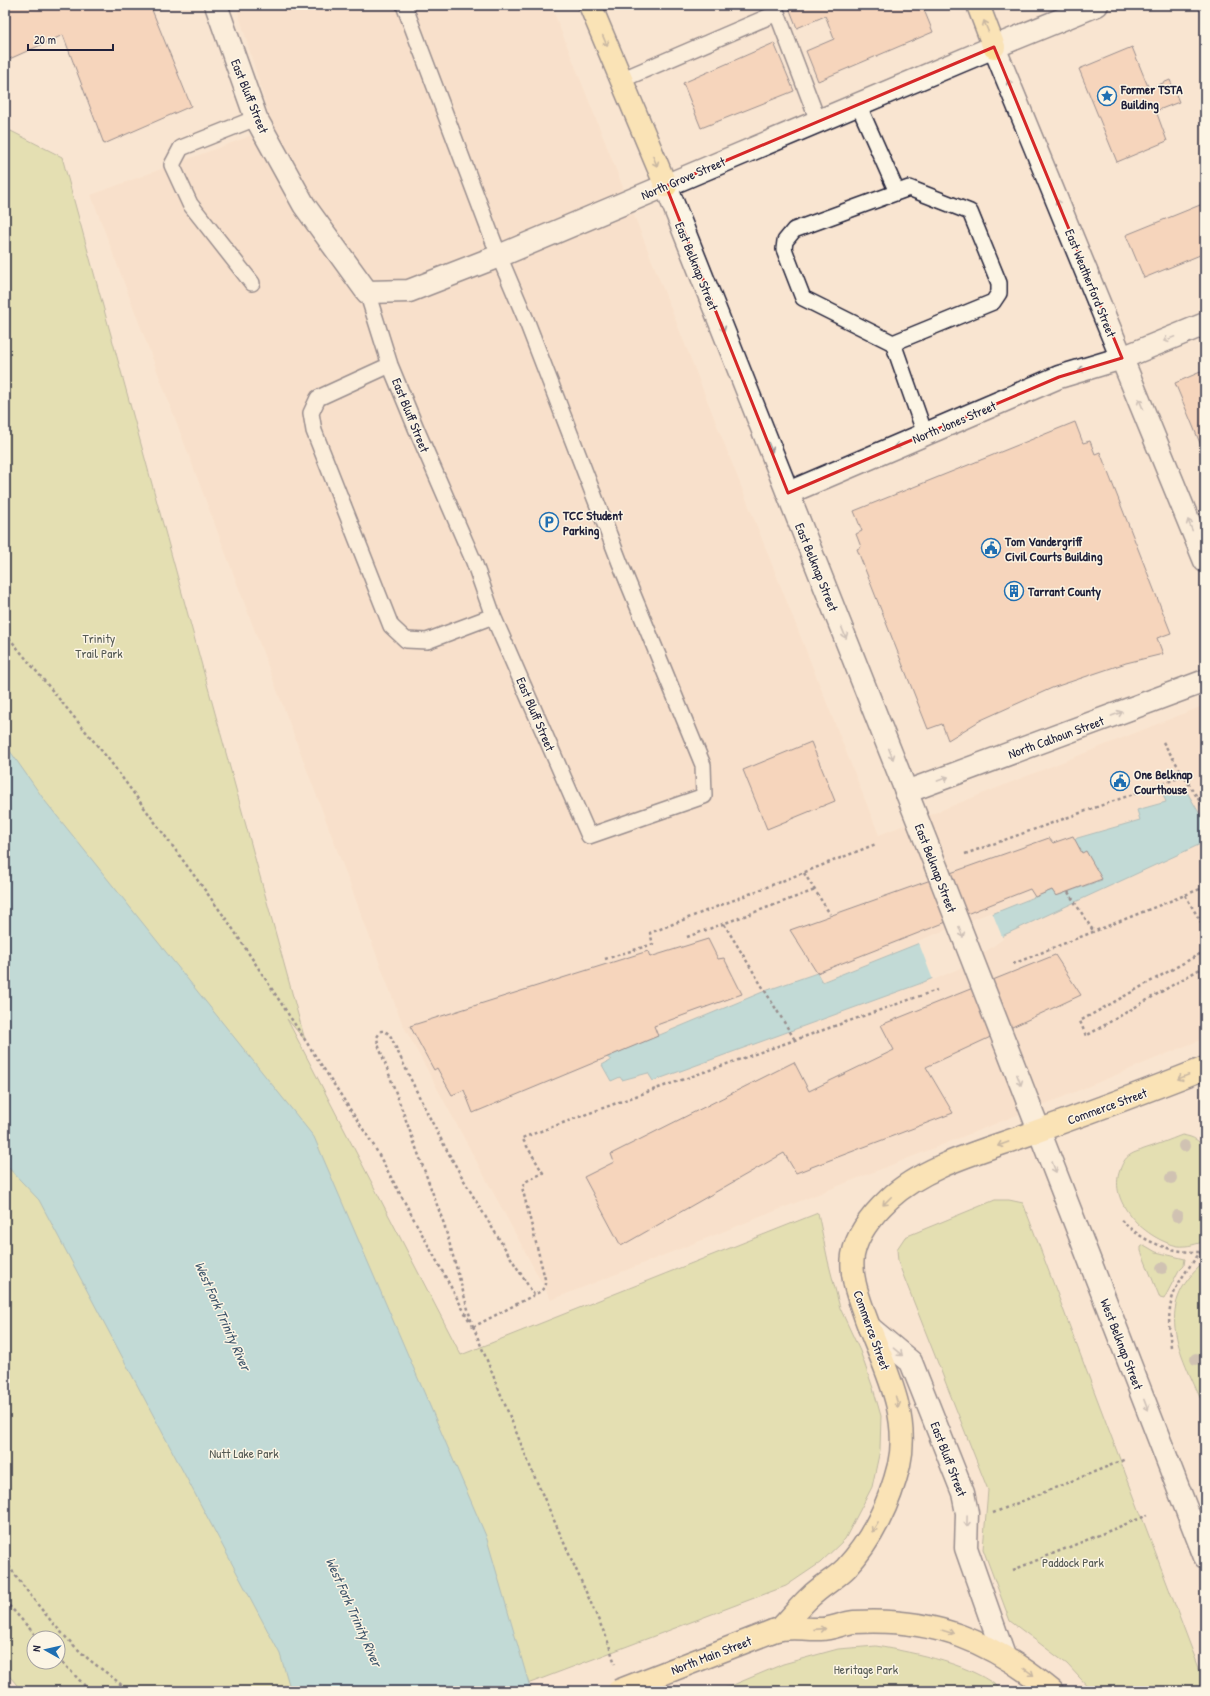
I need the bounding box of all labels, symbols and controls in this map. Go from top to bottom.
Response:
one-way arrow [981,20,989,32]
scale bar [28,26,113,52]
text: 20 m [34,31,56,48]
one-way arrow [602,35,609,47]
street label: East Bluff Street [227,56,273,136]
one-way arrow [1005,80,1013,92]
place label: Former TSTA Building [1120,80,1183,114]
place icon: Former TSTA Building [1096,85,1118,107]
street label: North Grove Street [638,152,729,204]
one-way arrow [652,154,660,166]
one-way arrow [1055,200,1062,212]
street label: East Belknap Street [671,219,723,313]
street label: East Weatherford Street [1061,226,1121,340]
one-way arrow [718,319,726,331]
one-way arrow [1163,335,1175,343]
one-way arrow [1078,366,1091,373]
street label: East Bluff Street [388,375,434,455]
street label: North Jones Street [909,396,999,448]
one-way arrow [1137,399,1144,411]
one-way arrow [767,440,774,452]
one-way arrow [894,442,906,449]
place label: TCC Student Parking [562,506,623,540]
parking icon: TCC Student Parking [538,511,560,533]
one-way arrow [1186,519,1194,531]
street label: East Belknap Street [791,520,843,614]
place label: Tom Vandergriff Civil Courts Building [1004,532,1103,566]
public building icon: Tom Vandergriff Civil Courts Building [980,537,1002,559]
building icon: Tarrant County [1003,580,1025,602]
place label: Tarrant County [1027,582,1102,601]
one-way arrow [840,627,848,639]
park label: Trinity Trail Park [75,629,123,662]
street label: East Bluff Street [512,674,560,754]
one-way arrow [1111,709,1123,717]
street label: North Calhoun Street [1006,711,1107,763]
one-way arrow [888,748,896,760]
place label: One Belknap Courthouse [1134,765,1193,798]
public building icon: One Belknap Courthouse [1109,770,1131,792]
one-way arrow [937,774,949,782]
street label: East Belknap Street [911,821,961,915]
one-way arrow [958,925,966,937]
one-way arrow [1016,1073,1024,1085]
one-way arrow [1177,1073,1189,1081]
street label: Commerce Street [1065,1083,1150,1129]
one-way arrow [997,1140,1009,1148]
one-way arrow [1050,1160,1058,1172]
one-way arrow [883,1196,892,1206]
water label: West Fork Trinity River [190,1258,257,1375]
street label: Commerce Street [849,1288,895,1373]
street label: West Belknap Street [1096,1296,1148,1393]
one-way arrow [893,1347,904,1356]
one-way arrow [893,1396,901,1409]
one-way arrow [1143,1399,1151,1411]
street label: East Bluff Street [927,1419,972,1499]
park label: Nutt Lake Park [209,1444,279,1462]
one-way arrow [963,1514,971,1527]
one-way arrow [870,1521,878,1533]
park label: Paddock Park [1042,1553,1105,1571]
water label: West Fork Trinity River [321,1554,388,1671]
one-way arrow [813,1625,826,1632]
one-way arrow [942,1629,955,1636]
north arrow [26,1630,66,1670]
street label: North Main Street [668,1631,754,1679]
text: N [29,1645,43,1652]
park label: Heritage Park [834,1660,899,1678]
one-way arrow [1023,1668,1034,1677]

